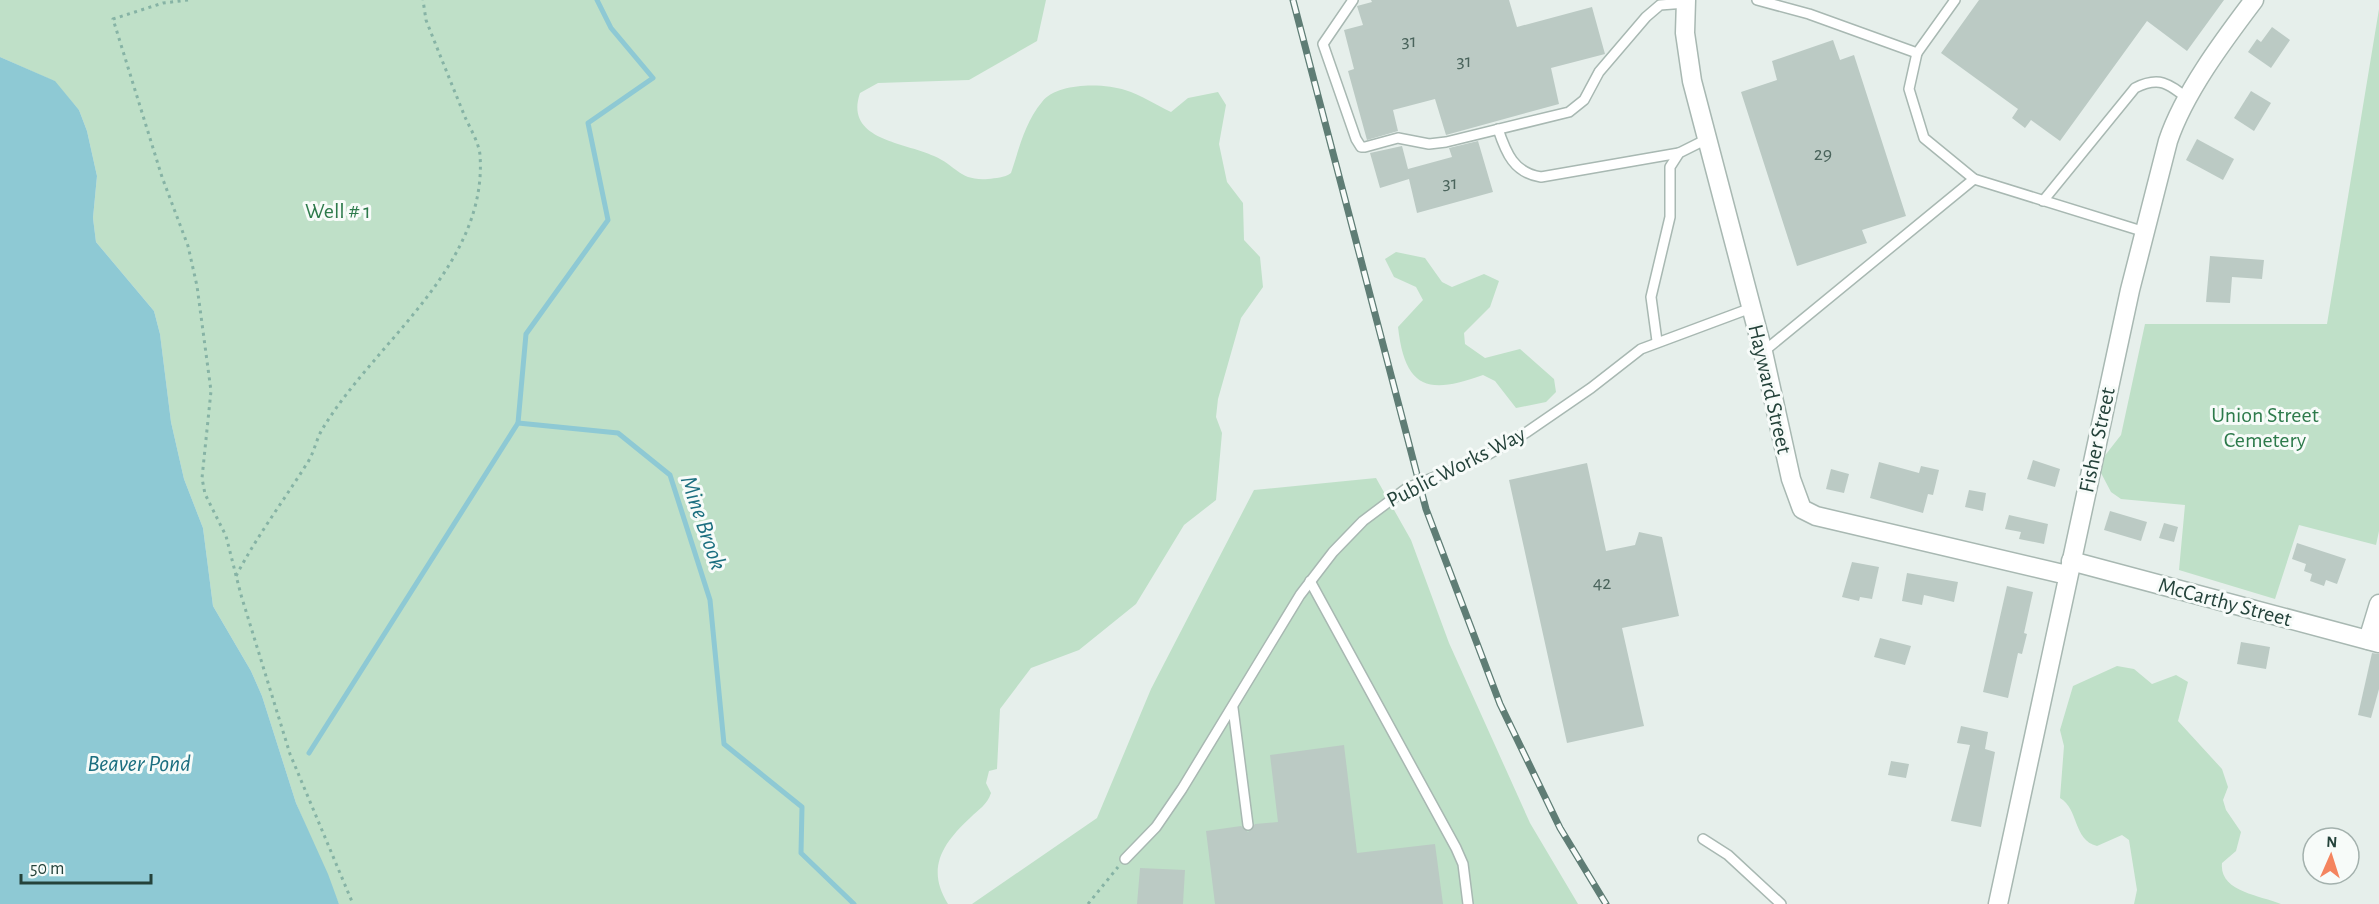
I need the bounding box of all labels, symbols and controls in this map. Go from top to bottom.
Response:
house number: 31 [1401,31,1417,51]
house number: 31 [1456,51,1472,71]
house number: 29 [1814,144,1832,164]
house number: 31 [1442,173,1458,193]
park label: Well # 1 [305,200,371,222]
street label: Hayward Street [1744,322,1796,456]
street label: Fisher Street [2075,385,2119,495]
park label: Union Street Cemetery [2211,404,2319,451]
street label: Public Works Way [1383,422,1529,511]
water label: Mine Brook [676,473,730,573]
house number: 42 [1593,573,1611,593]
street label: McCarthy Street [2156,574,2294,630]
water label: Beaver Pond [87,752,191,776]
north arrow [2301,826,2361,886]
text: N [2326,834,2338,850]
scale bar [21,847,152,885]
text: 50 m [30,860,64,878]

